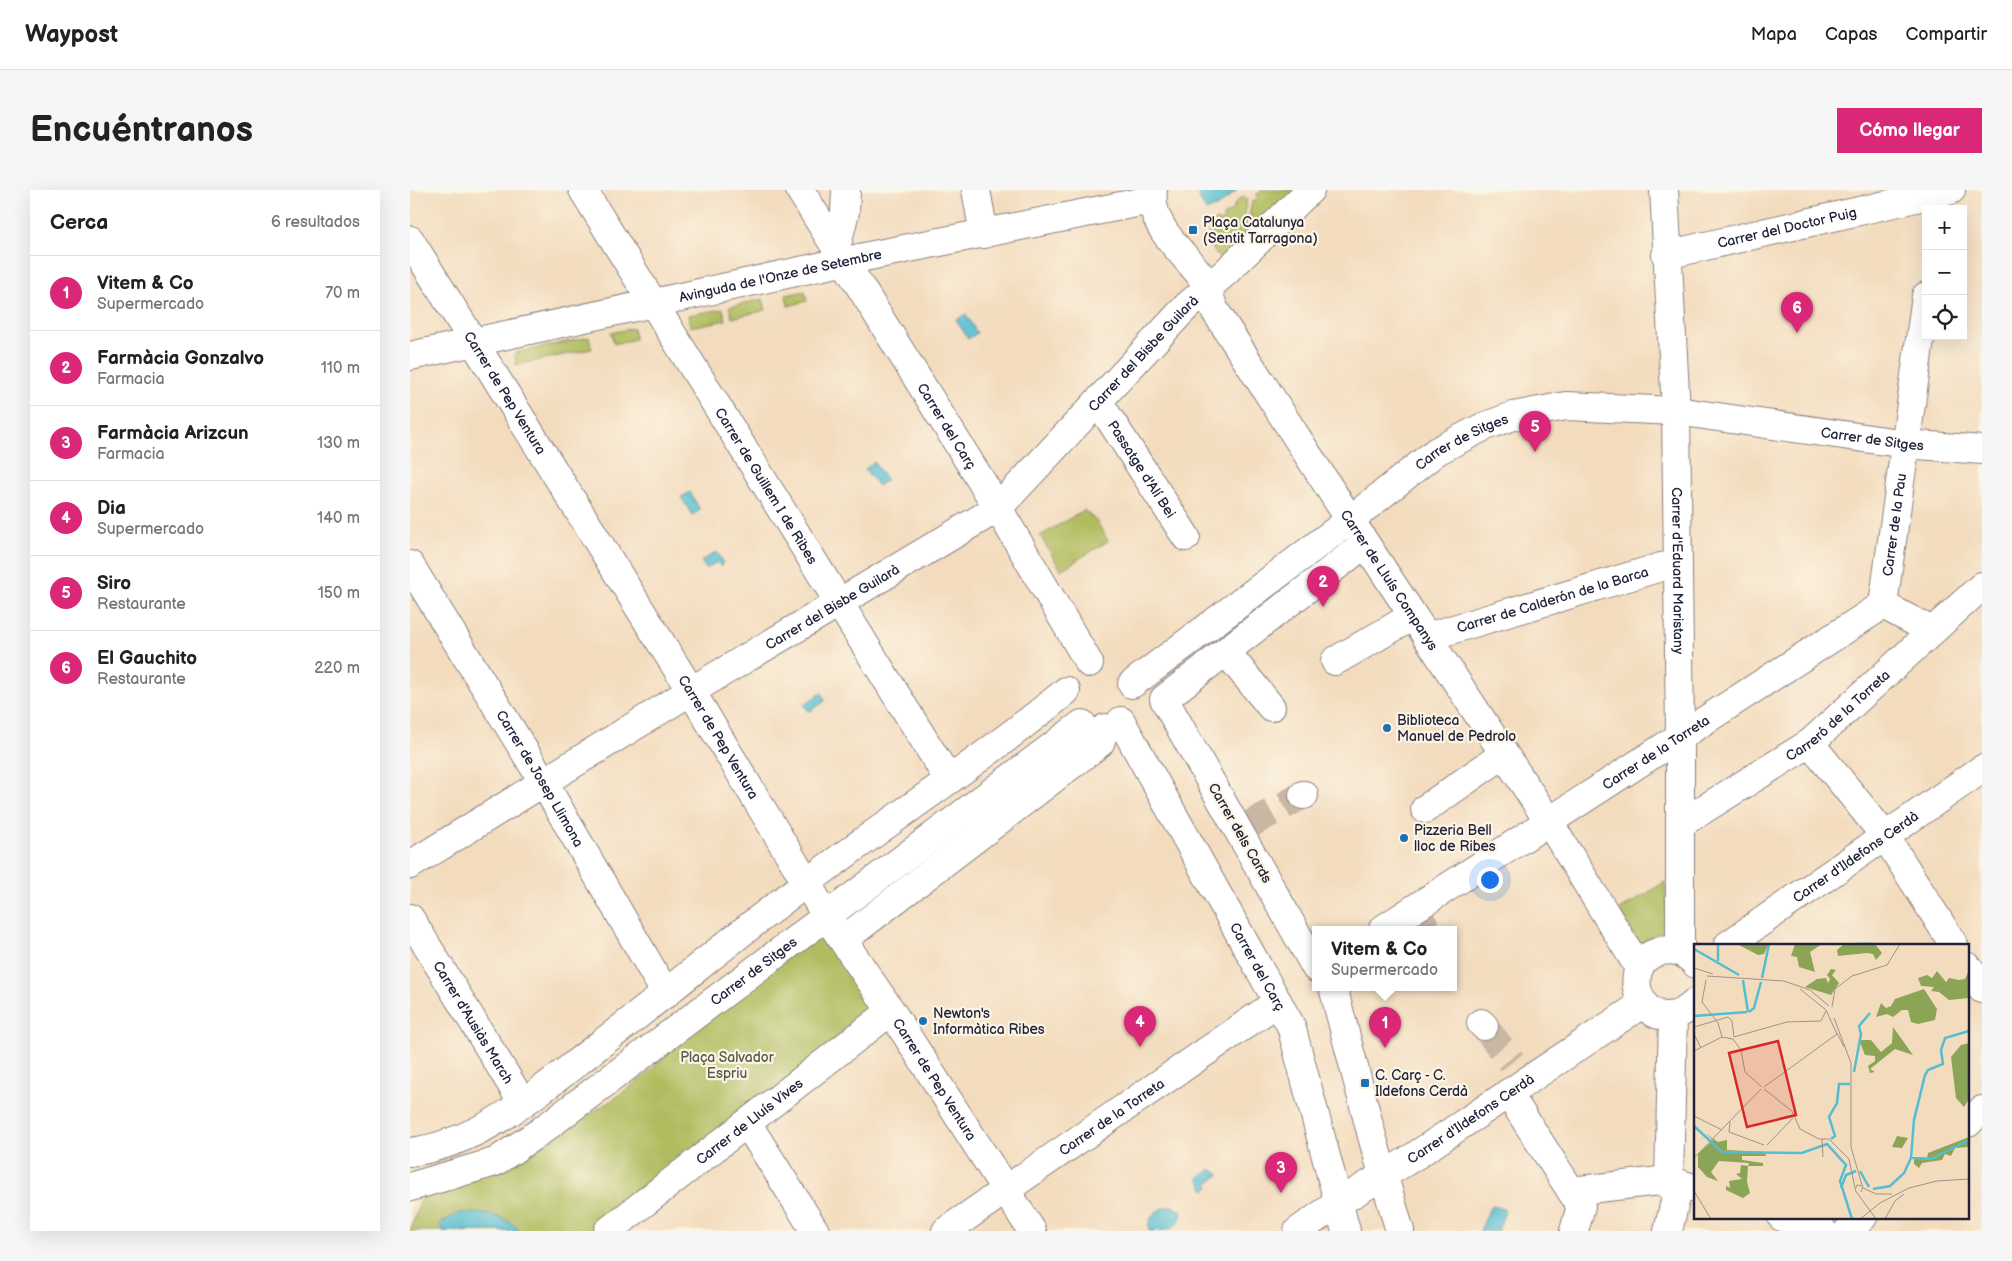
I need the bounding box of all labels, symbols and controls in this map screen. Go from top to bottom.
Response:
text: Waypost [25,20,118,49]
text: Mapa [1751,24,1797,45]
text: Capas [1825,24,1878,45]
text: Compartir [1906,24,1987,45]
button: Cómo llegar [1837,108,1982,153]
text: Encuéntranos [30,109,253,152]
street label: Carrer del Doctor Puig [1716,203,1858,252]
map controls [1922,205,1967,340]
button: + [1922,205,1967,250]
text: Cerca [50,210,108,235]
text: 6 resultados [271,213,360,232]
place label: Plaça Catalunya (Sentit Tarragona) [1203,214,1318,247]
marker: Plaça Catalunya (Sentit Tarragona) [1187,224,1199,236]
street label: Avinguda de l'Onze de Setembre [677,245,883,306]
button: − [1922,250,1967,295]
text: Vitem & Co [97,272,194,295]
text: 1 [63,284,69,303]
text: 70 m [325,284,360,303]
street label: Carrer del Bisbe Guilarà [1084,292,1202,415]
pin: 6 [1781,292,1813,333]
text: Supermercado [97,295,204,314]
button: locate [1922,295,1967,340]
street label: Carrer de Pep Ventura [461,328,550,457]
text: Farmàcia Gonzalvo [97,347,264,370]
text: 2 [61,359,71,378]
text: 110 m [321,359,360,378]
text: Farmacia [97,370,165,389]
street label: Carrer del Carç [914,380,980,472]
street label: Carrer de Guillem I de Ribes [711,404,821,567]
street label: Carrer de Sitges [1412,410,1511,474]
pin: 5 [1519,411,1551,452]
street label: Passatge d'Alí Bei [1104,417,1180,521]
text: Farmàcia Arizcun [97,422,249,445]
street label: Carrer de Sitges [1820,423,1924,454]
text: 3 [61,434,71,453]
text: 130 m [317,434,360,453]
text: Farmacia [97,445,165,464]
street label: Carrer de la Pau [1879,472,1910,577]
street label: Carrer d'Eduard Maristany [1668,487,1688,655]
text: Dia [97,497,126,520]
street label: Carrer de Lluís Companys [1337,507,1442,653]
text: 4 [61,509,71,528]
text: 140 m [317,509,360,528]
text: Supermercado [97,520,204,539]
street label: Carrer del Bisbe Guilarà [762,560,903,653]
street label: Carrer de Calderón de la Barca [1455,563,1650,636]
pin: 2 [1307,566,1339,607]
text: Siro [97,572,131,595]
text: 5 [61,584,71,603]
text: 150 m [318,584,360,603]
text: Restaurante [97,595,186,614]
text: El Gauchito [97,647,197,670]
text: 6 [61,659,71,678]
text: 220 m [314,659,360,678]
street label: Carreró de la Torreta [1782,666,1893,765]
text: Restaurante [97,670,186,689]
street label: Carrer de Pep Ventura [675,672,762,802]
street label: Carrer de Josep Llimona [493,707,588,850]
street label: Carrer de la Torreta [1599,711,1713,793]
place label: Biblioteca Manuel de Pedrolo [1397,712,1516,745]
marker: Biblioteca Manuel de Pedrolo [1381,722,1393,734]
street label: Carrer dels Cards [1204,780,1276,886]
street label: Carrer d'Ildefons Cerdà [1789,807,1922,906]
place label: Pizzeria Bell lloc de Ribes [1414,822,1496,855]
marker: Pizzeria Bell lloc de Ribes [1398,832,1410,844]
your location [1477,867,1503,893]
street label: Carrer del Carç [1226,919,1289,1014]
popup [1312,926,1457,991]
street label: Carrer de Sitges [707,933,800,1009]
text: Vitem & Co [1331,938,1427,961]
inset map [1694,944,1970,1218]
street label: Carrer d'Ausiàs March [430,958,517,1087]
text: Supermercado [1331,961,1438,980]
place label: Newton's Informàtica Ribes [933,1005,1045,1038]
pin: 4 [1124,1006,1156,1047]
pin: 1 [1369,1007,1401,1048]
street label: Carrer de Pep Ventura [889,1015,980,1144]
marker: Newton's Informàtica Ribes [917,1015,929,1027]
park label: Plaça Salvador Espriu [680,1049,775,1082]
place label: C. Carç - C. Ildefons Cerdà [1375,1067,1468,1100]
street label: Carrer d'Ildefons Cerdà [1404,1070,1537,1167]
street label: Carrer de Lluís Vives [692,1074,806,1168]
street label: Carrer de la Torreta [1055,1075,1167,1159]
marker: C. Carç - C. Ildefons Cerdà [1359,1077,1371,1089]
pin: 3 [1265,1152,1297,1193]

